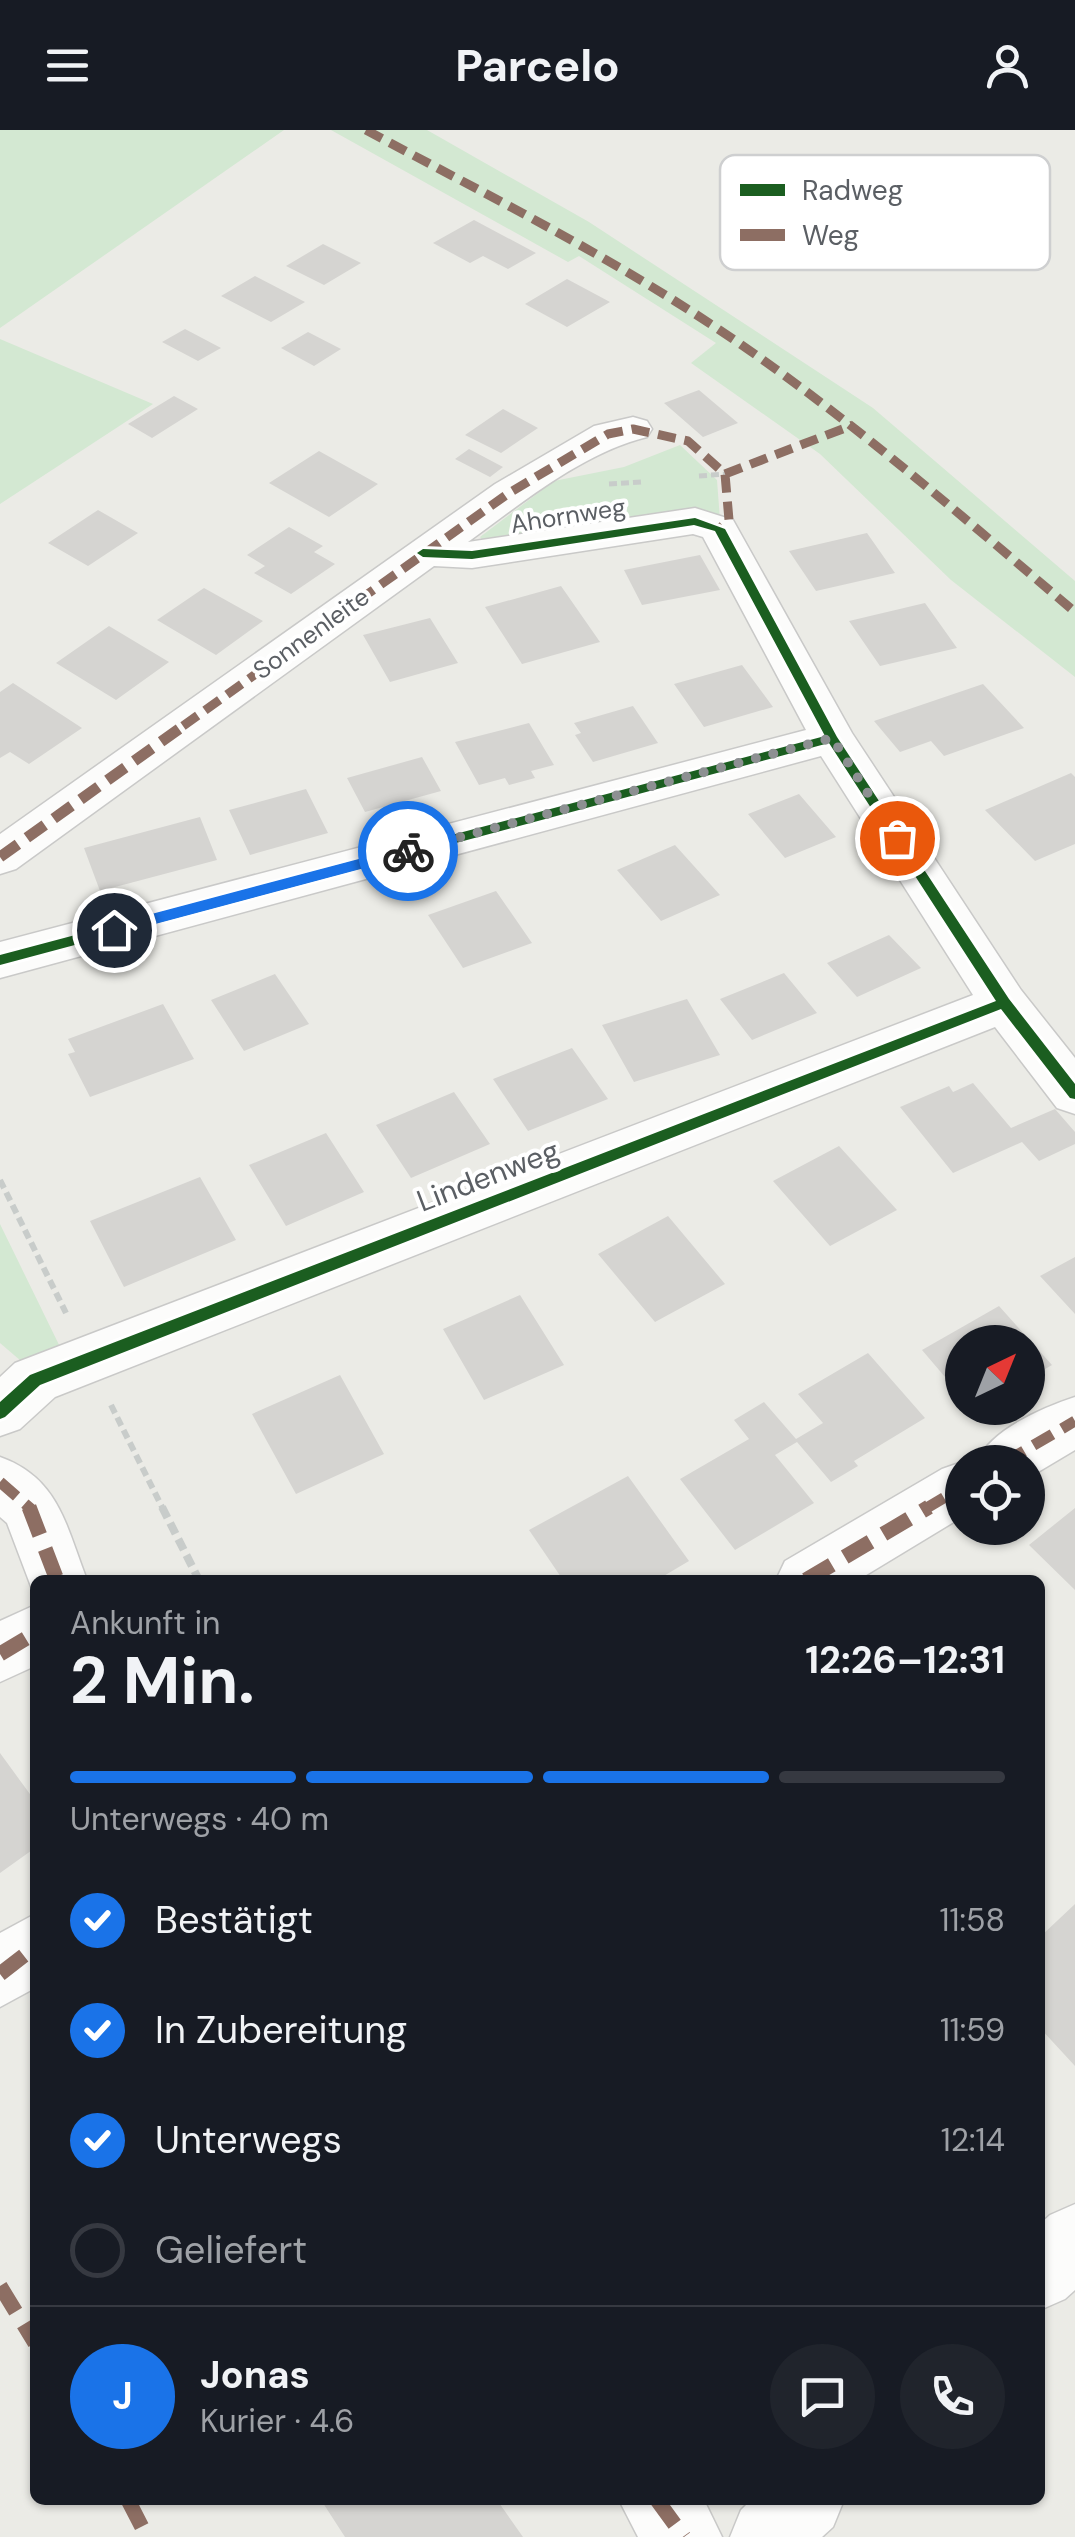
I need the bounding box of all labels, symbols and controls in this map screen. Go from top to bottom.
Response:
text: Parcelo [455,36,620,95]
icon: menu [40,38,95,93]
icon: person [980,38,1035,93]
legend [720,155,1050,270]
text: Radweg [802,172,903,209]
text: Weg [802,217,859,254]
street label: Ahornweg [508,490,628,541]
street label: Sonnenleite [247,580,376,687]
pin [855,796,940,881]
courier [358,801,458,901]
icon: bag [870,811,925,866]
icon: bike [381,824,436,879]
pin [72,888,157,973]
icon: home [87,903,142,958]
street label: Lindenweg [411,1131,565,1220]
north arrow [945,1325,1045,1425]
map controls [945,1325,1045,1545]
button: locate [945,1445,1045,1545]
text: Ankunft in [70,1602,220,1644]
text: 12:26–12:31 [805,1635,1005,1685]
text: 2 Min. [70,1639,255,1723]
text: Unterwegs · 40 m [70,1798,329,1840]
icon: check [70,1893,125,1948]
text: Bestätigt [155,1895,313,1945]
text: 11:58 [940,1899,1005,1941]
icon: check [70,2003,125,2058]
text: In Zubereitung [155,2005,407,2055]
text: 11:59 [940,2009,1005,2051]
icon: check [70,2113,125,2168]
text: Unterwegs [155,2115,342,2165]
text: 12:14 [941,2119,1005,2161]
text: Geliefert [155,2225,307,2275]
button: chat [770,2344,875,2449]
button: phone [900,2344,1005,2449]
text: Jonas [200,2350,310,2400]
text: J [112,2371,133,2421]
text: Kurier · 4.6 [200,2400,354,2442]

